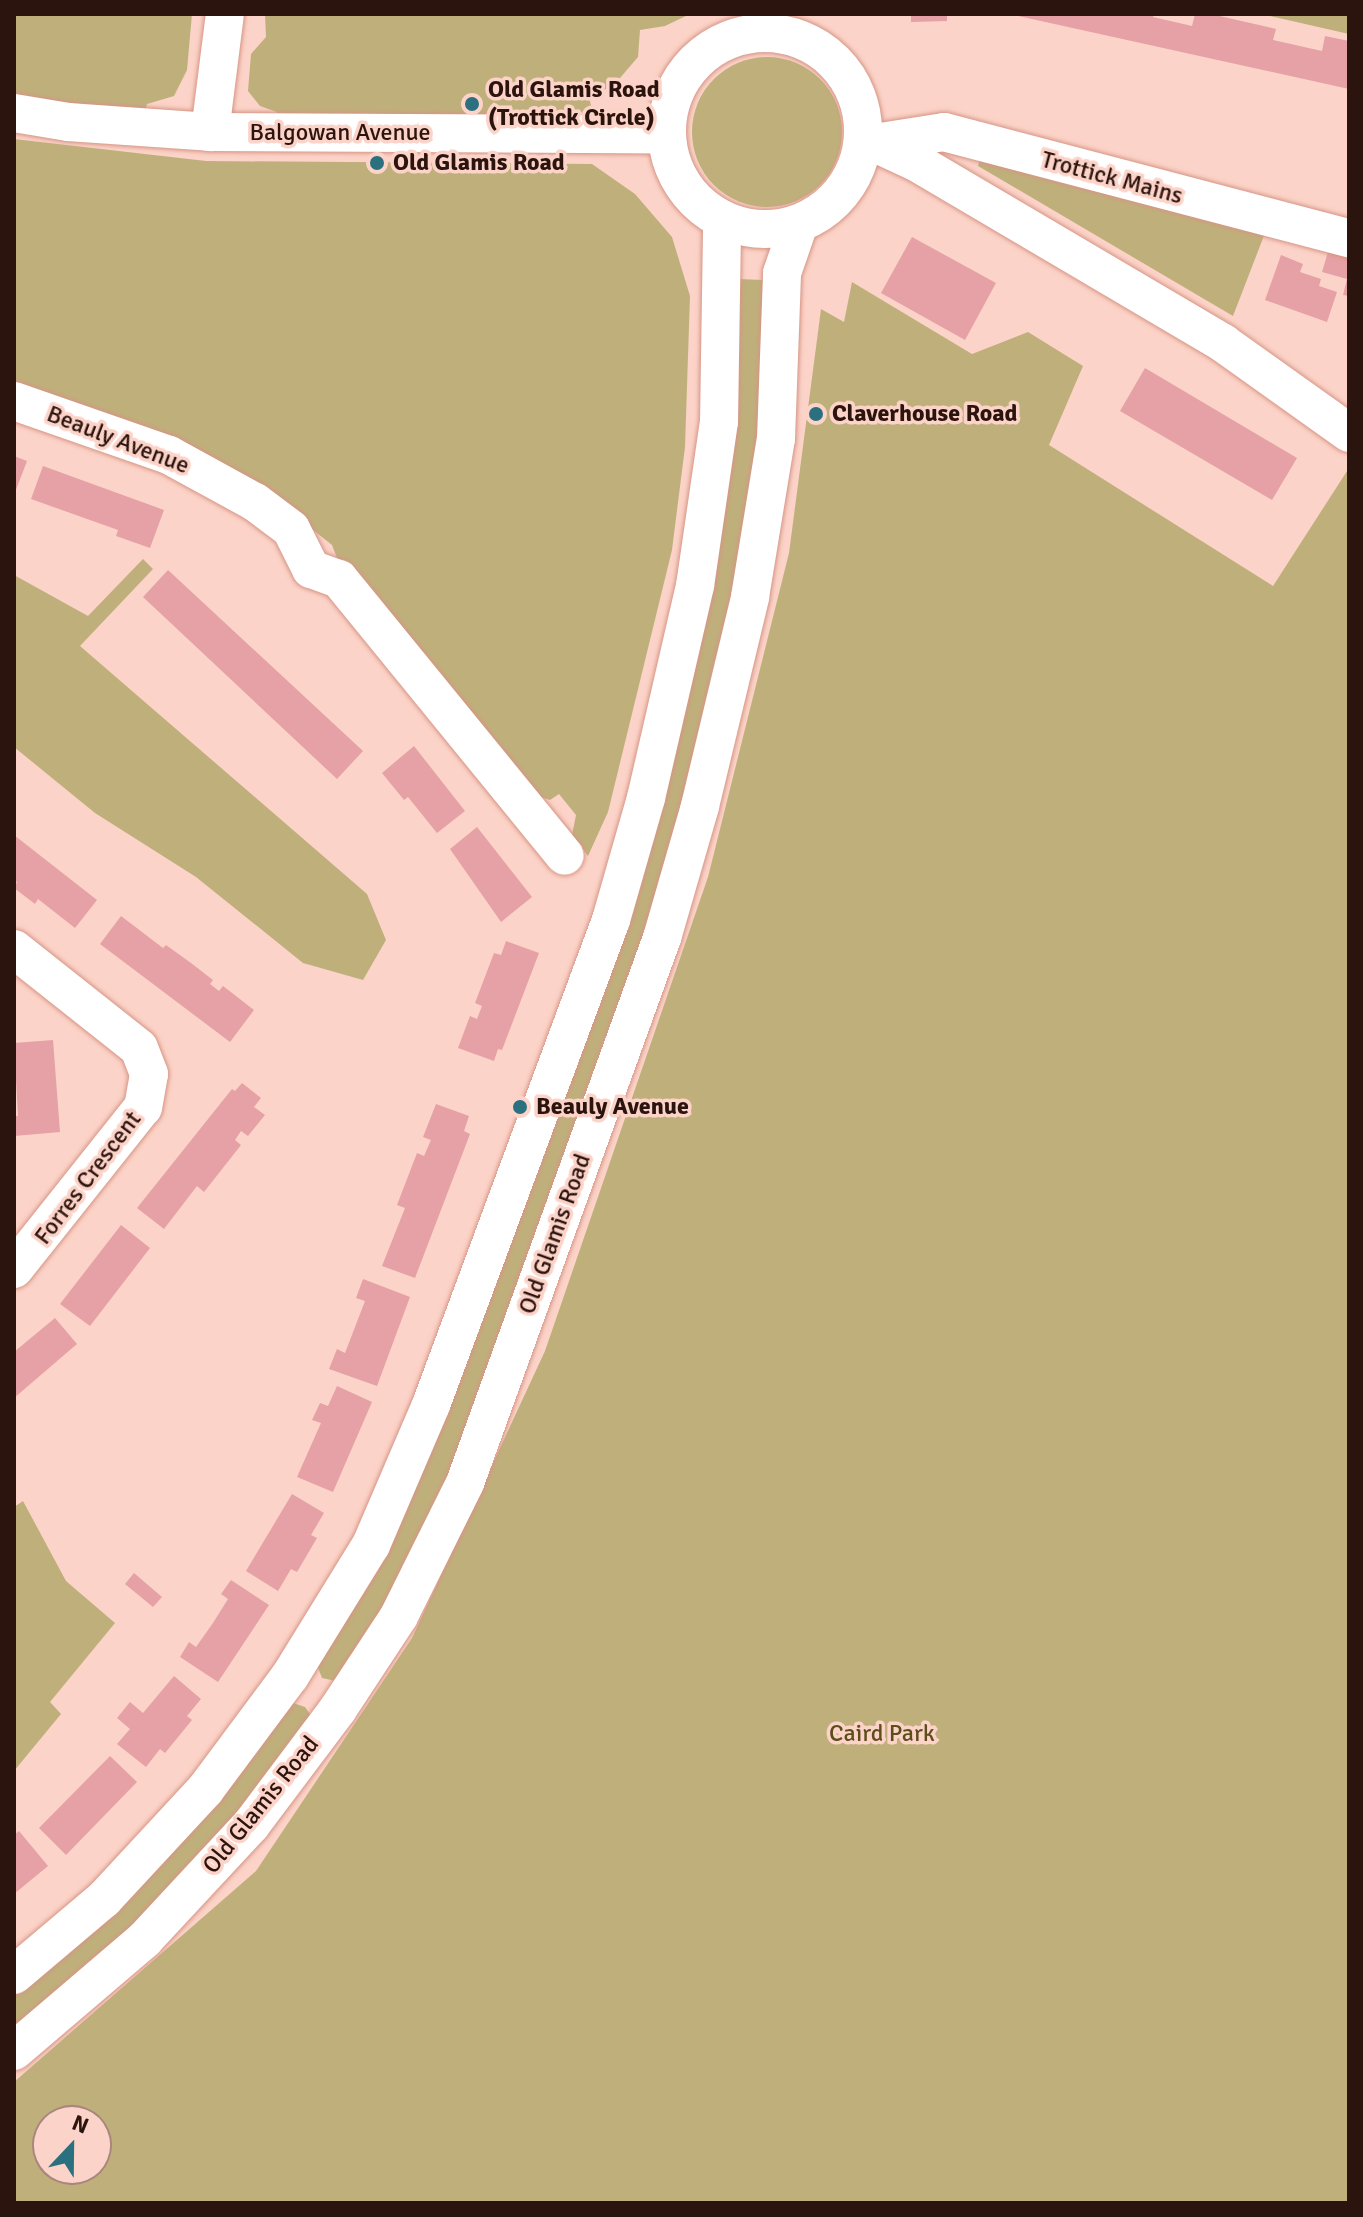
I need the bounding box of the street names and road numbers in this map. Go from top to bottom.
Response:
street label: Balgowan Avenue [249,119,431,147]
street label: Trottick Mains [1038,145,1186,211]
street label: Beauly Avenue [43,400,193,480]
street label: Forres Crescent [29,1106,147,1250]
street label: Old Glamis Road [513,1150,597,1318]
street label: Old Glamis Road [197,1731,325,1879]

